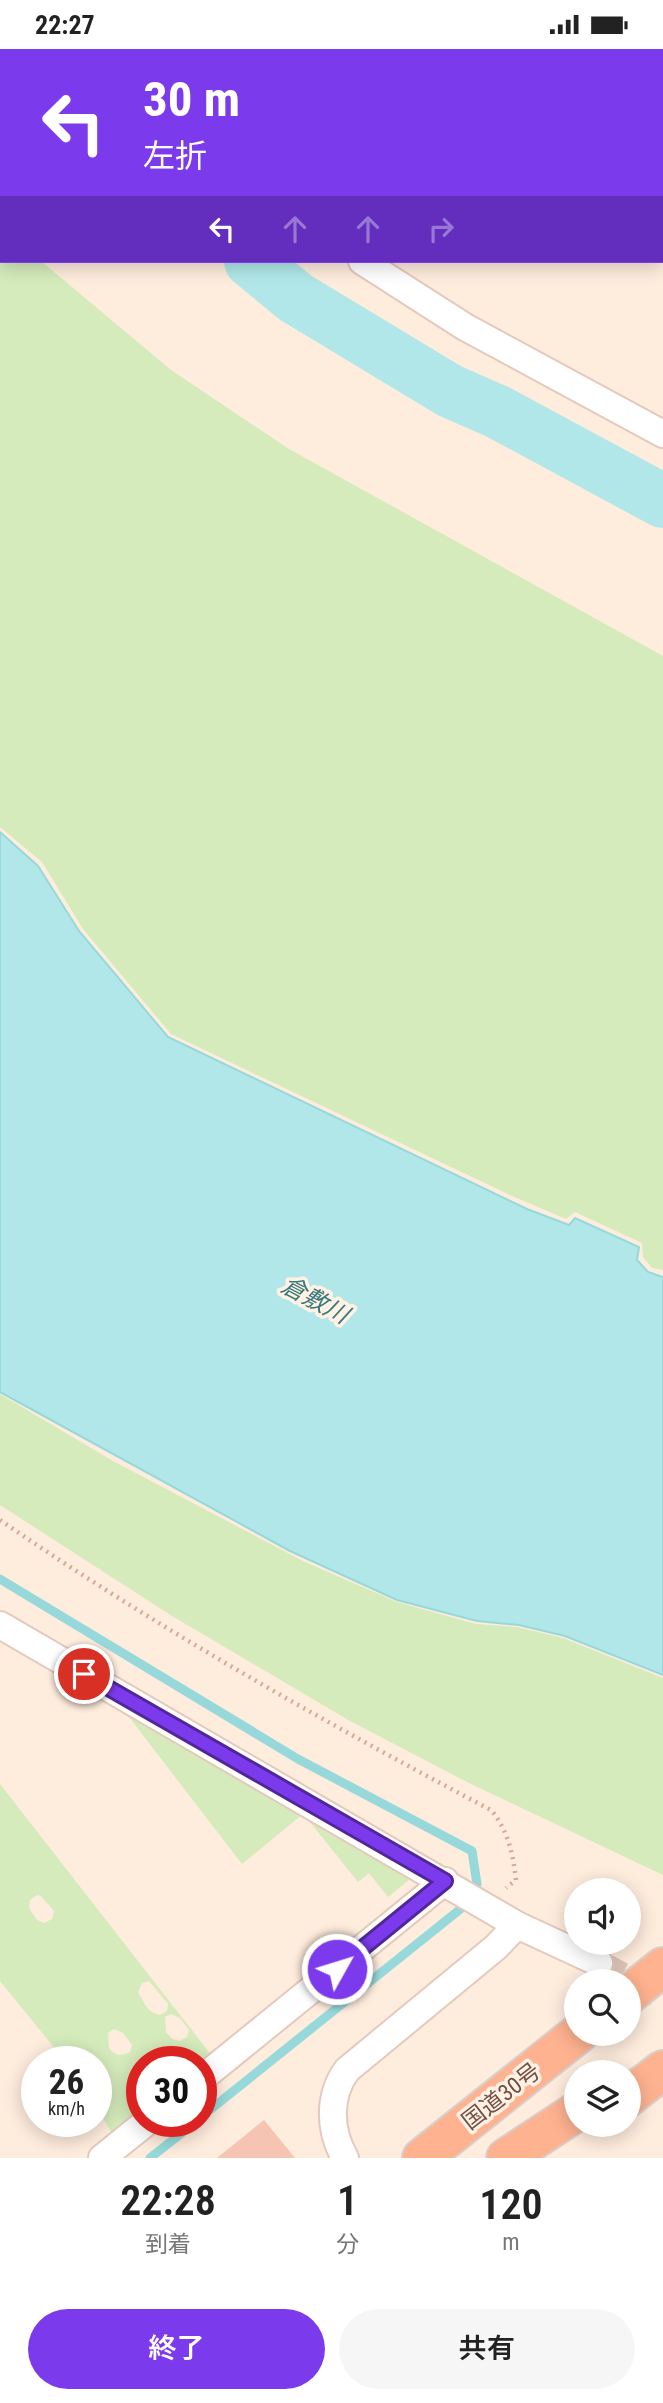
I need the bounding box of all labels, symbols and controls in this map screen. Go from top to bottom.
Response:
text: 22:27 [35,10,95,40]
text: 30 m [143,71,240,128]
icon: left [28,77,119,168]
text: 左折 [143,137,207,175]
icon: left [203,210,241,248]
icon: ahead [276,210,314,248]
icon: ahead [349,210,387,248]
icon: right [422,210,460,248]
water label: 倉敷川 [277,1271,356,1331]
pin [54,1644,114,1704]
icon: arrive [65,1655,103,1693]
map controls [564,1878,641,2137]
button: sound [564,1878,641,1955]
position arrow [300,1932,374,2006]
button: search [564,1969,641,2046]
speed limit sign: 30 [126,2046,217,2137]
street label: 国道30号 [457,2058,546,2135]
button: layers [564,2060,641,2137]
text: 26 [49,2062,84,2103]
text: km/h [48,2098,85,2119]
text: 22:28 [120,2176,216,2225]
text: 1 [337,2176,358,2225]
text: 120 [479,2180,543,2229]
text: m [502,2229,520,2256]
text: 到着 [145,2231,191,2258]
text: 分 [336,2231,359,2258]
button: 終了 [28,2309,325,2389]
button: 共有 [339,2309,635,2389]

